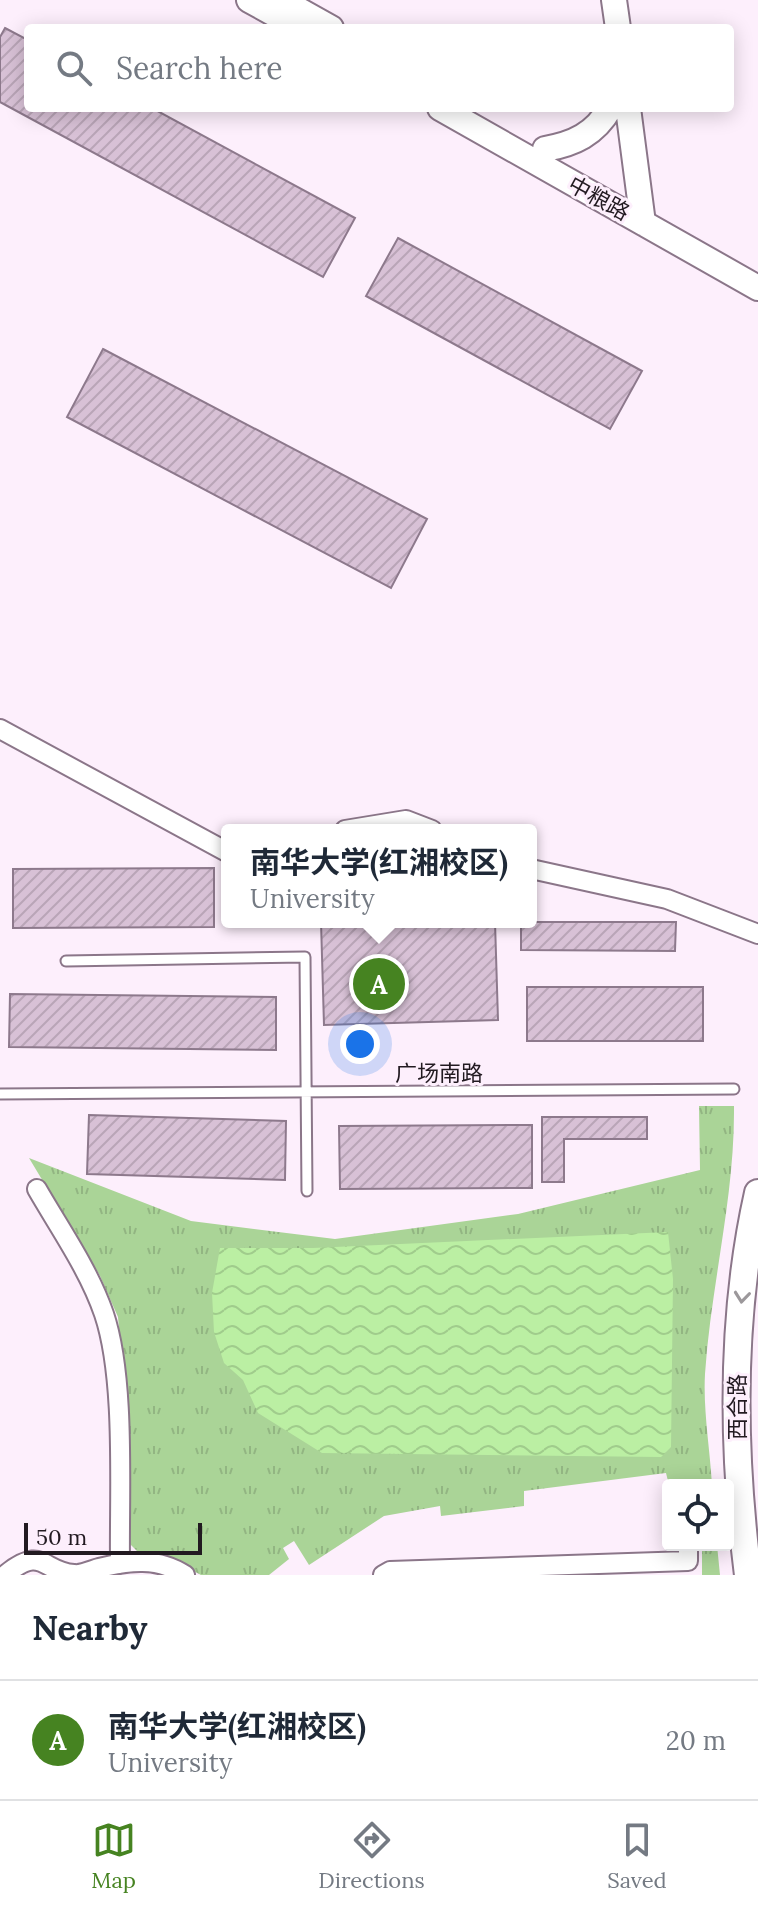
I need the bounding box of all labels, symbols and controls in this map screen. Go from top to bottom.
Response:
search box [24,24,734,112]
icon: search [52,46,96,90]
text: Search here [116,49,283,87]
street label: 中粮路 [563,170,635,226]
popup [221,824,537,928]
text: 南华大学(红湘校区) [250,843,508,881]
text: University [250,882,375,915]
pin: A [353,954,405,1014]
your location [340,1024,380,1064]
street label: 广场南路 [395,1059,483,1087]
one-way arrow [734,1291,751,1304]
street label: 西合路 [723,1374,751,1440]
map controls [662,1479,734,1551]
button: locate [662,1479,734,1551]
scale bar [24,1519,202,1555]
text: 50 m [36,1523,87,1551]
text: Nearby [32,1606,148,1649]
text: 南华大学(红湘校区) [108,1707,366,1745]
text: A [49,1724,67,1757]
text: 20 m [666,1724,726,1757]
text: University [108,1746,233,1779]
tab: Map [91,1818,136,1894]
tab: Directions [318,1818,425,1894]
tab: Saved [607,1818,667,1894]

